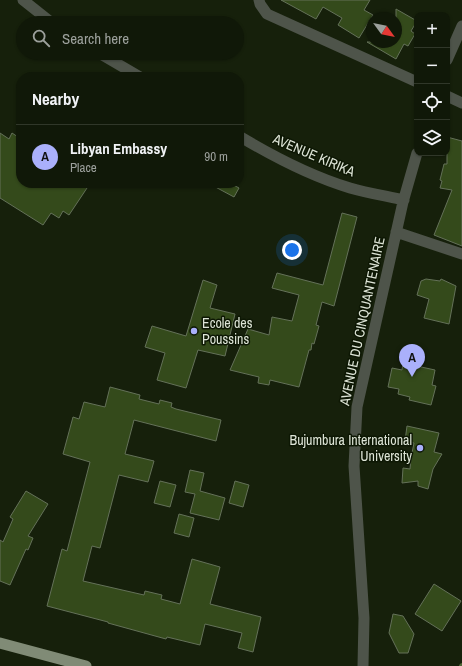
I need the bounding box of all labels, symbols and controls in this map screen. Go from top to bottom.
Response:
north arrow [366,12,402,48]
map controls [414,12,450,156]
button: + [414,12,450,48]
search box [16,16,244,60]
icon: search [30,27,52,49]
text: Search here [62,28,129,49]
button: − [414,48,450,84]
button: locate [414,84,450,120]
text: Nearby [32,87,79,110]
button: layers [414,120,450,156]
street label: AVENUE KIRIKA [269,129,358,180]
text: Libyan Embassy [70,138,167,159]
text: A [41,148,49,165]
text: 90 m [204,148,228,165]
text: Place [70,159,97,176]
street label: AVENUE DU CINQUANTENAIRE [335,235,389,408]
your location [282,240,302,260]
place label: Ecole des Poussins [202,314,253,348]
marker: Ecole des Poussins [189,326,199,336]
pin: A [399,344,425,377]
place label: Bujumbura International University [289,431,412,465]
marker: Bujumbura International University [415,443,425,453]

